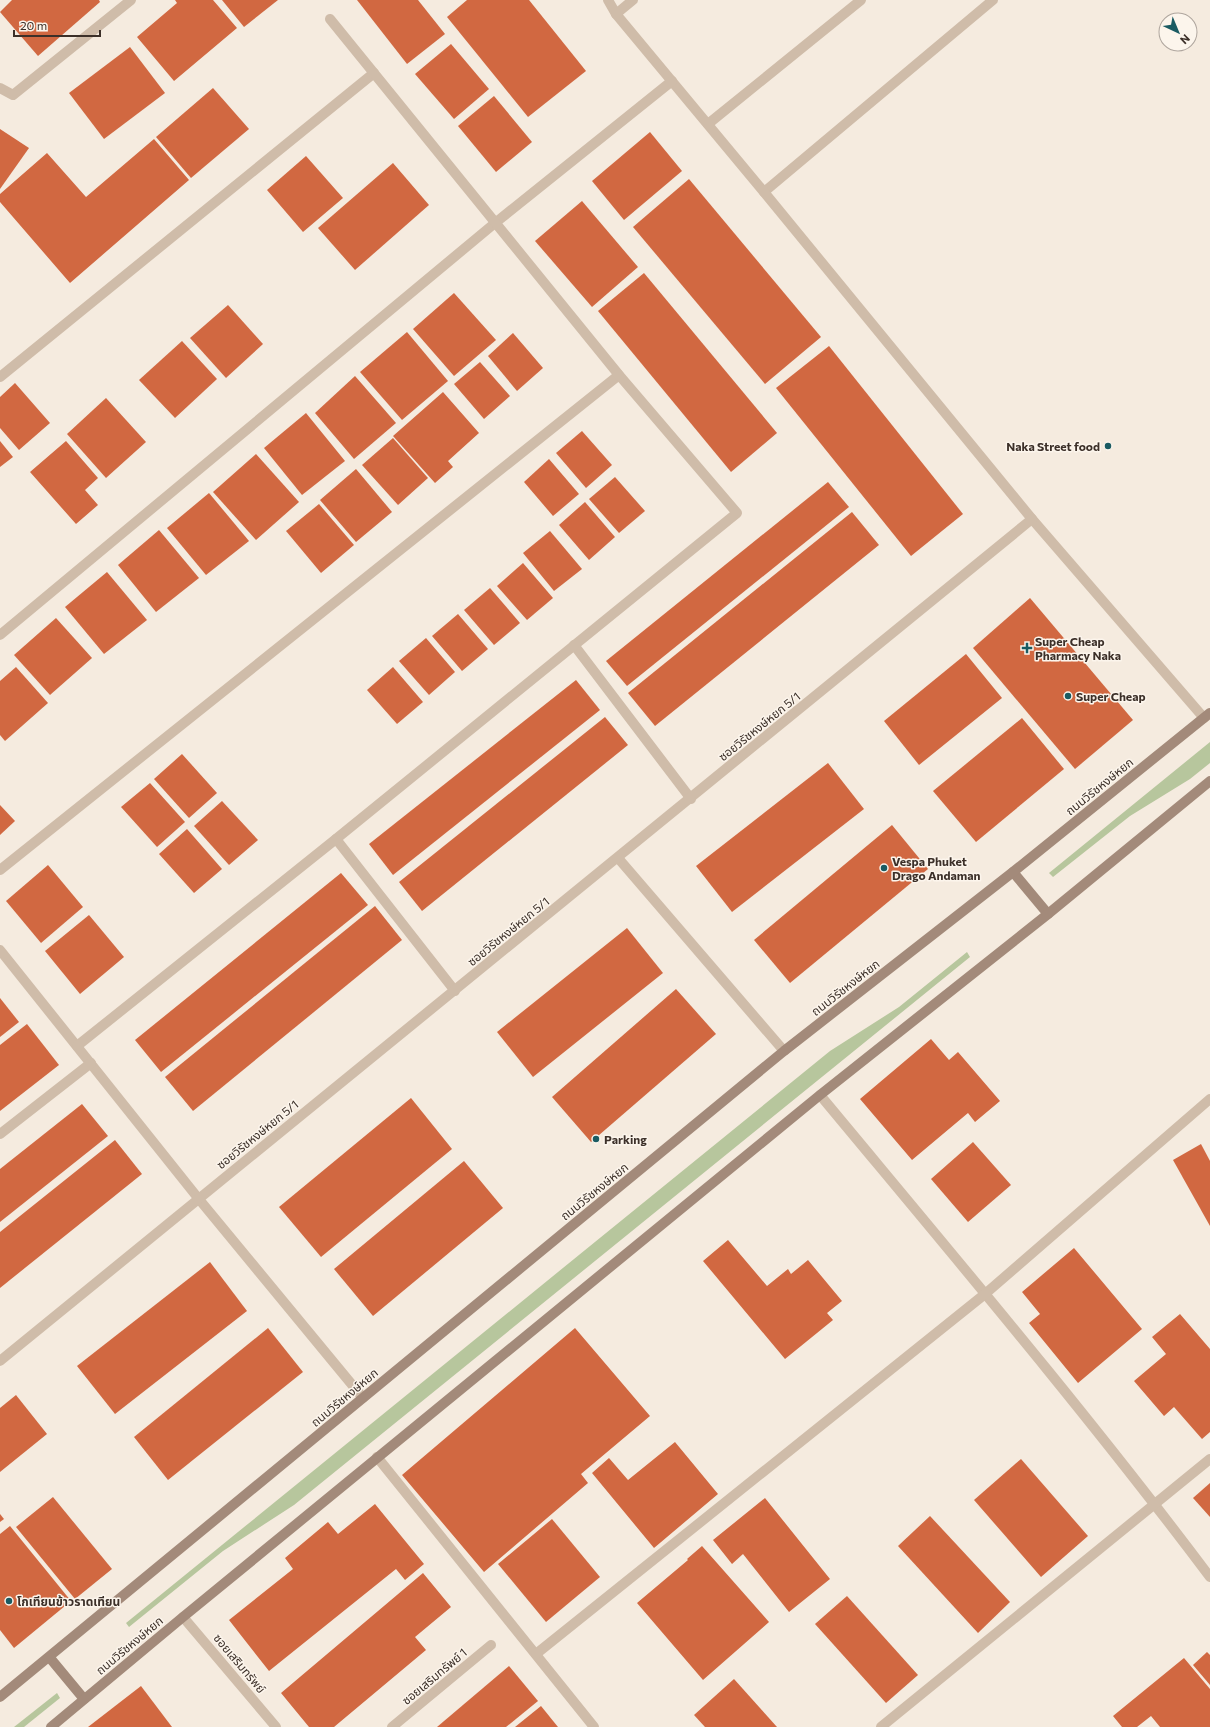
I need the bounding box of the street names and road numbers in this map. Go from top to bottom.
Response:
street label: ซอยวิรัชหงษ์หยก 5/1 [715,689,803,763]
street label: ถนนวิรัชหงษ์หยก [1062,754,1136,818]
street label: ซอยวิรัชหงษ์หยก 5/1 [464,894,552,968]
street label: ถนนวิรัชหงษ์หยก [808,956,882,1018]
street label: ซอยวิรัชหงษ์หยก 5/1 [213,1097,301,1171]
street label: ถนนวิรัชหงษ์หยก [557,1159,631,1223]
street label: ถนนวิรัชหงษ์หยก [308,1365,380,1429]
street label: ถนนวิรัชหงษ์หยก [93,1613,165,1677]
street label: ซอยเสริมทรัพย์ [211,1631,269,1695]
street label: ซอยเสริมทรัพย์ 1 [399,1645,469,1707]

